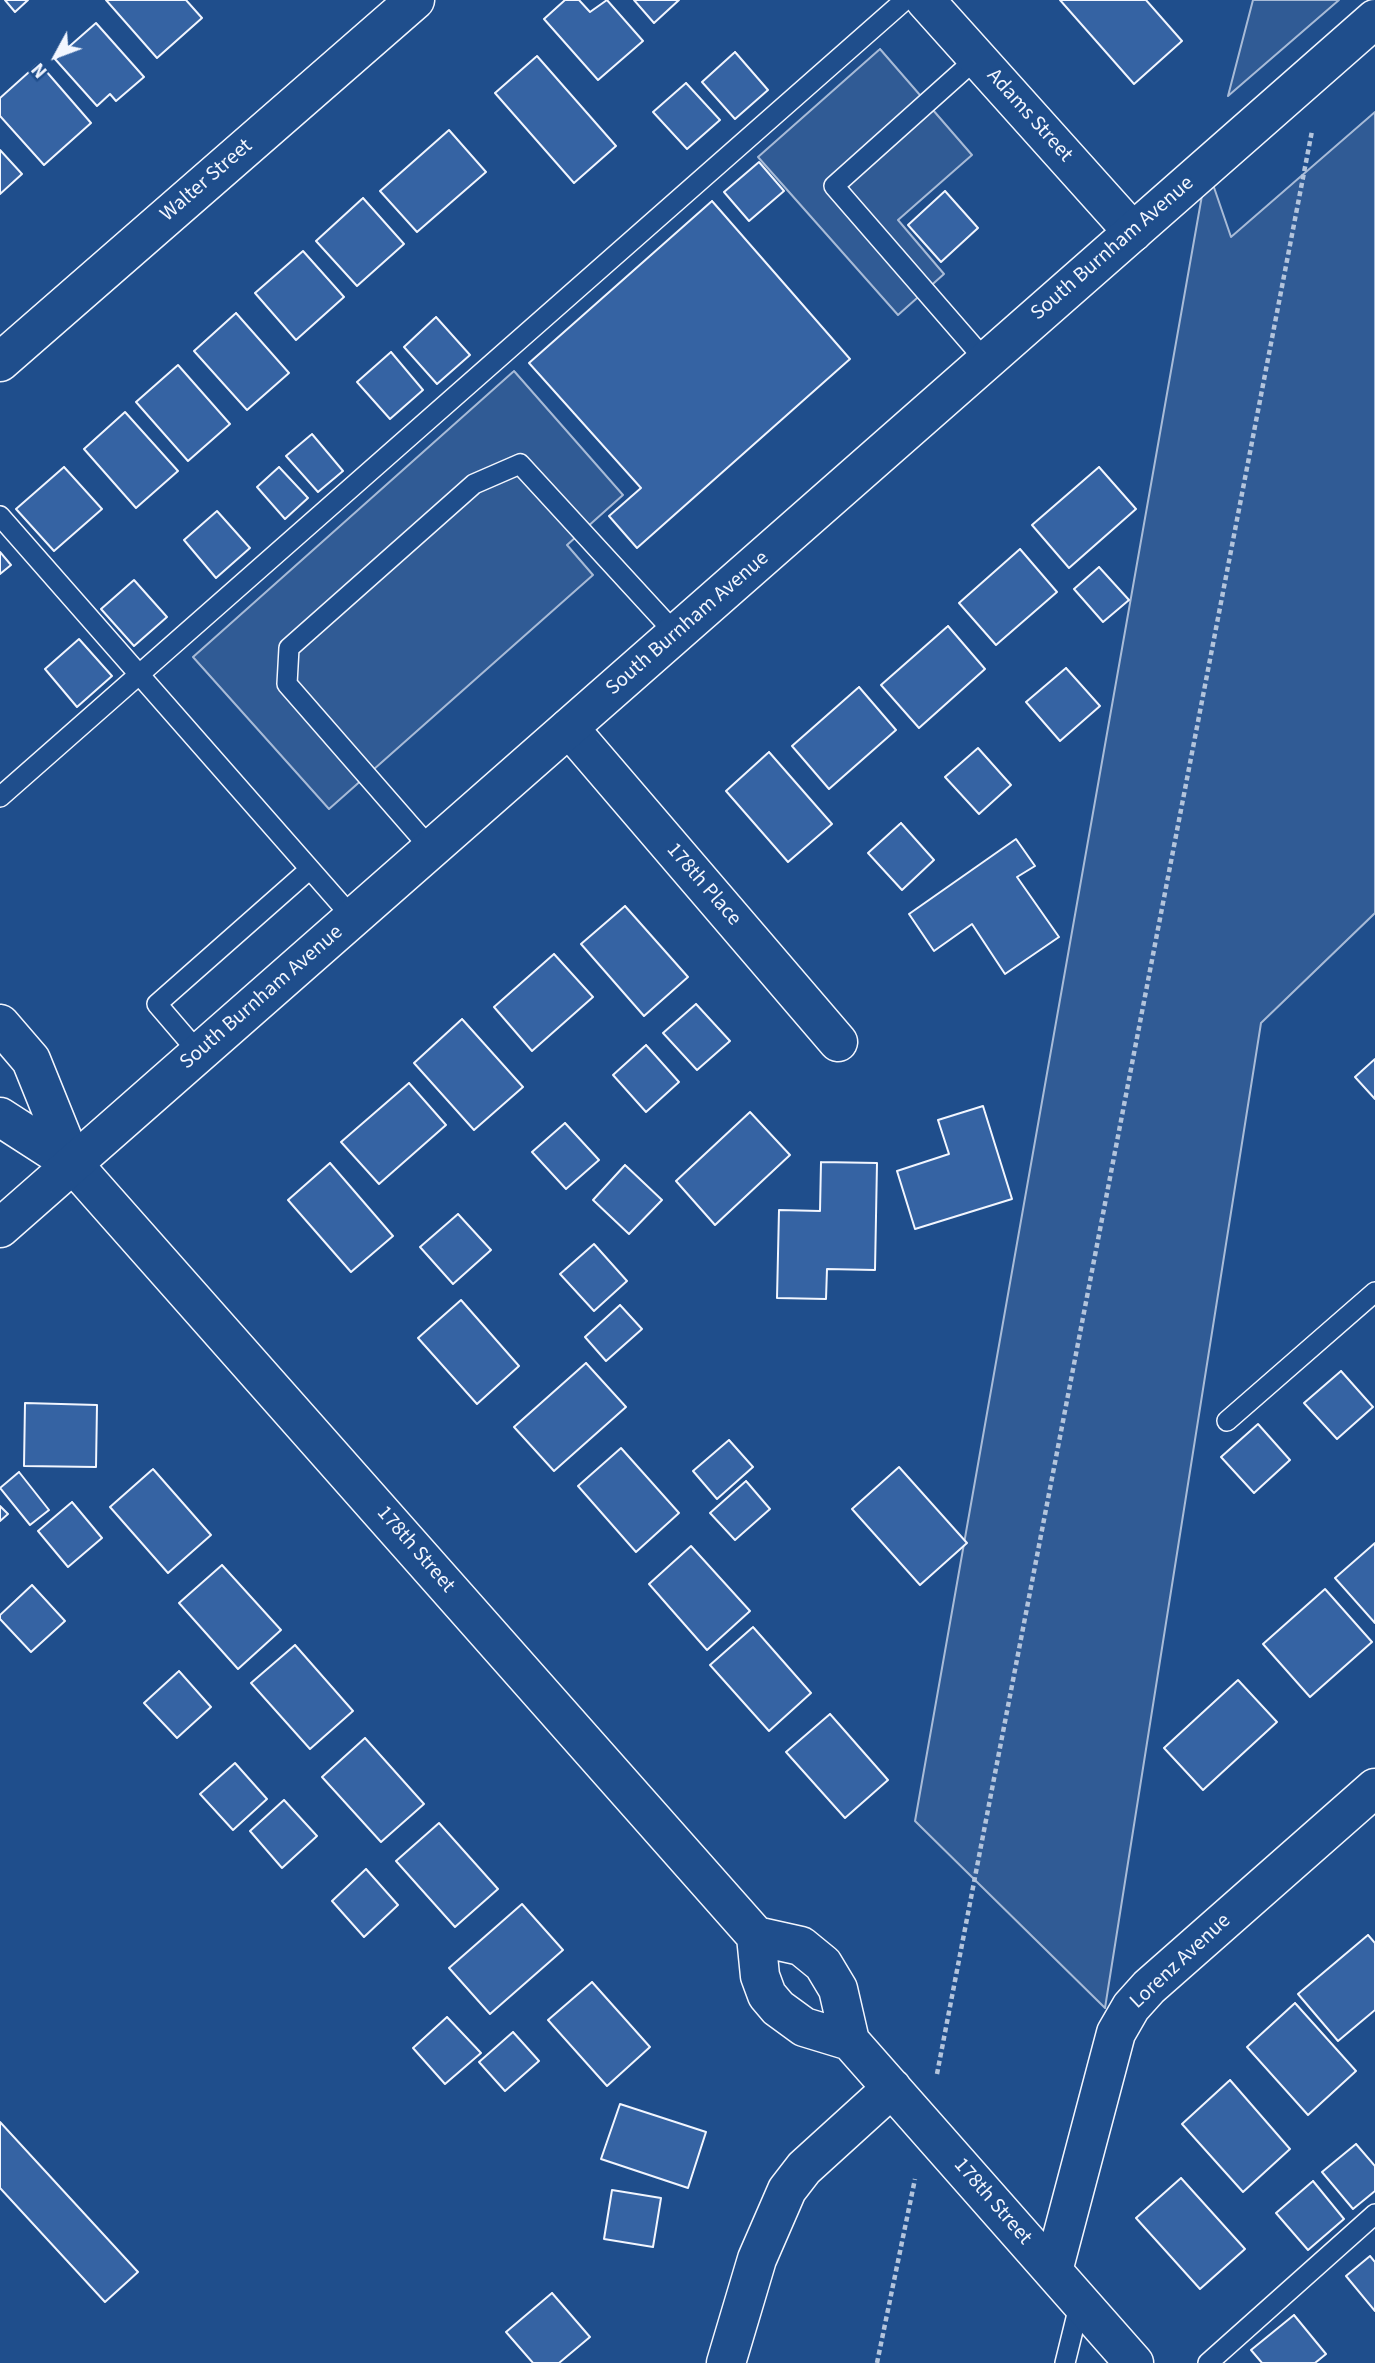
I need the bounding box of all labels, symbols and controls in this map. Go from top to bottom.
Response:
north arrow [21,21,91,91]
text: N [25,56,54,84]
street label: Adams Street [981,64,1077,168]
street label: Walter Street [156,134,258,228]
street label: South Burnham Avenue [1026,171,1200,327]
street label: South Burnham Avenue [601,546,775,702]
street label: 178th Place [660,838,746,932]
street label: South Burnham Avenue [175,920,349,1076]
street label: 178th Street [371,1501,459,1599]
street label: Lorenz Avenue [1126,1909,1236,2015]
street label: 178th Street [948,2153,1036,2251]

